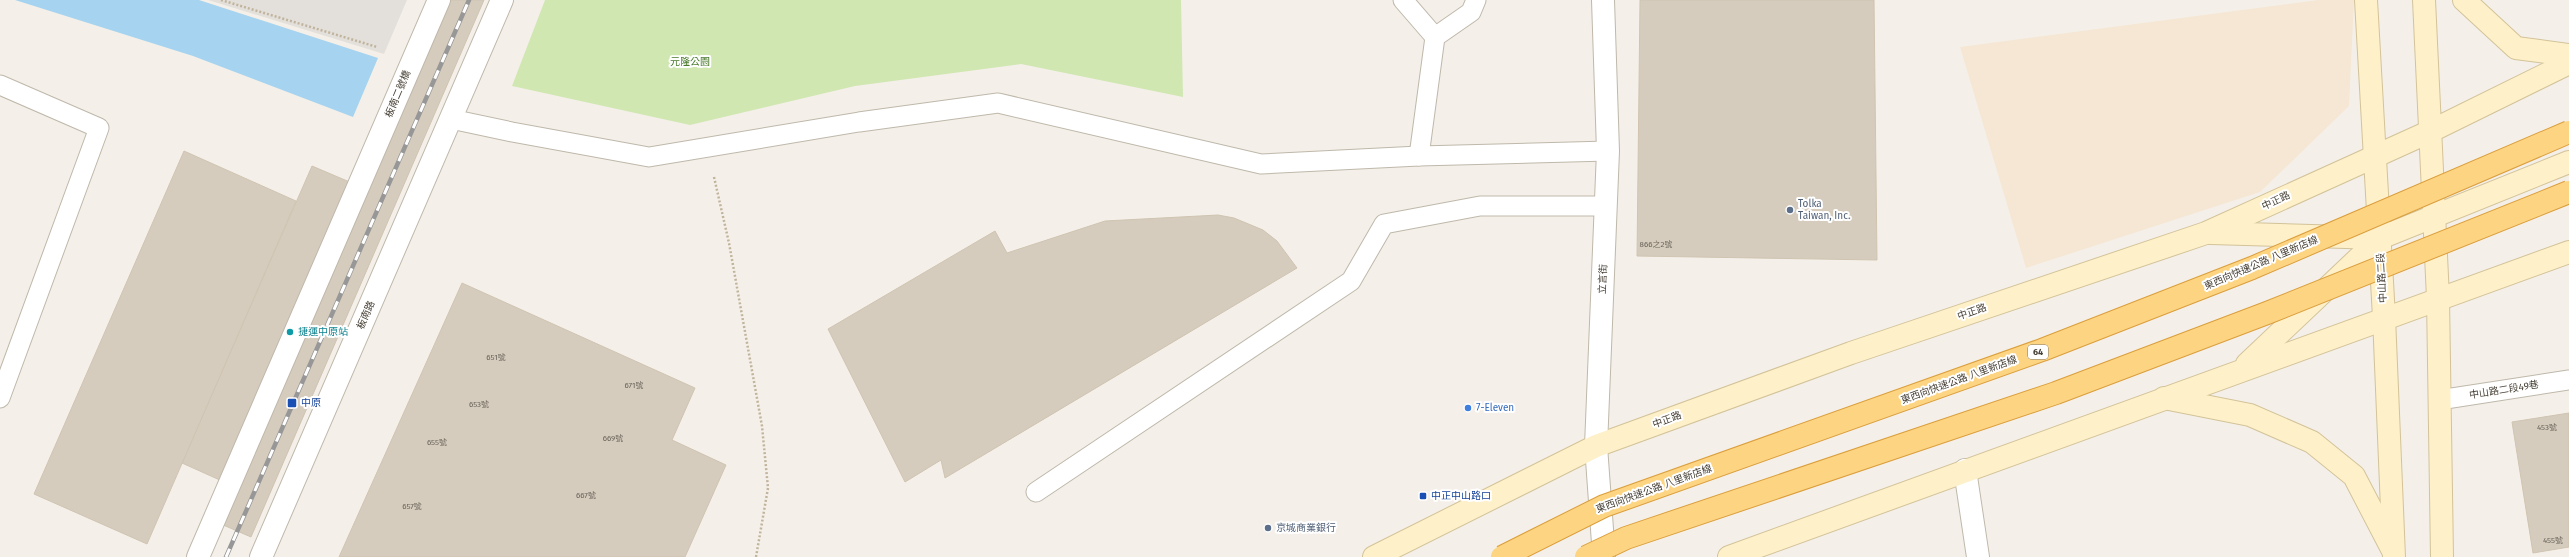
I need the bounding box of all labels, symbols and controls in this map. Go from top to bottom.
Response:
park label: 元隆公園 [670,56,710,68]
street label: 板南二號橋 [383,69,413,119]
street label: 中正路 [2260,189,2292,213]
place label: Tolka Taiwan, Inc. [1798,198,1850,222]
marker: Tolka Taiwan, Inc. [1785,205,1795,215]
street label: 東西向快速公路 八里新店線 [2202,234,2320,292]
house number: 866之2號 [1640,240,1672,249]
street label: 中山路二段 [2375,253,2389,303]
street label: 立言街 [1596,264,1610,294]
street label: 板南路 [354,299,378,331]
street label: 中正路 [1956,301,1988,323]
place label: 捷運中原站 [298,326,348,338]
marker: 捷運中原站 [285,327,295,337]
road number: 64 [2028,345,2048,359]
house number: 651號 [486,353,506,362]
street label: 東西向快速公路 八里新店線 [1899,353,2019,407]
street label: 中山路二段49巷 [2468,379,2540,401]
house number: 671號 [625,381,643,390]
marker: 中原 [286,397,298,409]
place label: 中原 [301,397,321,409]
house number: 653號 [469,400,489,409]
place label: 7-Eleven [1476,402,1514,414]
marker: 7-Eleven [1463,403,1473,413]
street label: 中正路 [1651,409,1683,431]
house number: 453號 [2537,423,2557,432]
house number: 669號 [603,434,623,443]
house number: 655號 [427,438,447,447]
street label: 東西向快速公路 八里新店線 [1594,462,1714,516]
place label: 中正中山路口 [1431,490,1491,502]
house number: 667號 [576,491,596,500]
marker: 中正中山路口 [1418,491,1428,501]
house number: 657號 [402,502,422,511]
place label: 京城商業銀行 [1276,522,1336,534]
marker: 京城商業銀行 [1263,523,1273,533]
house number: 455號 [2543,536,2563,545]

